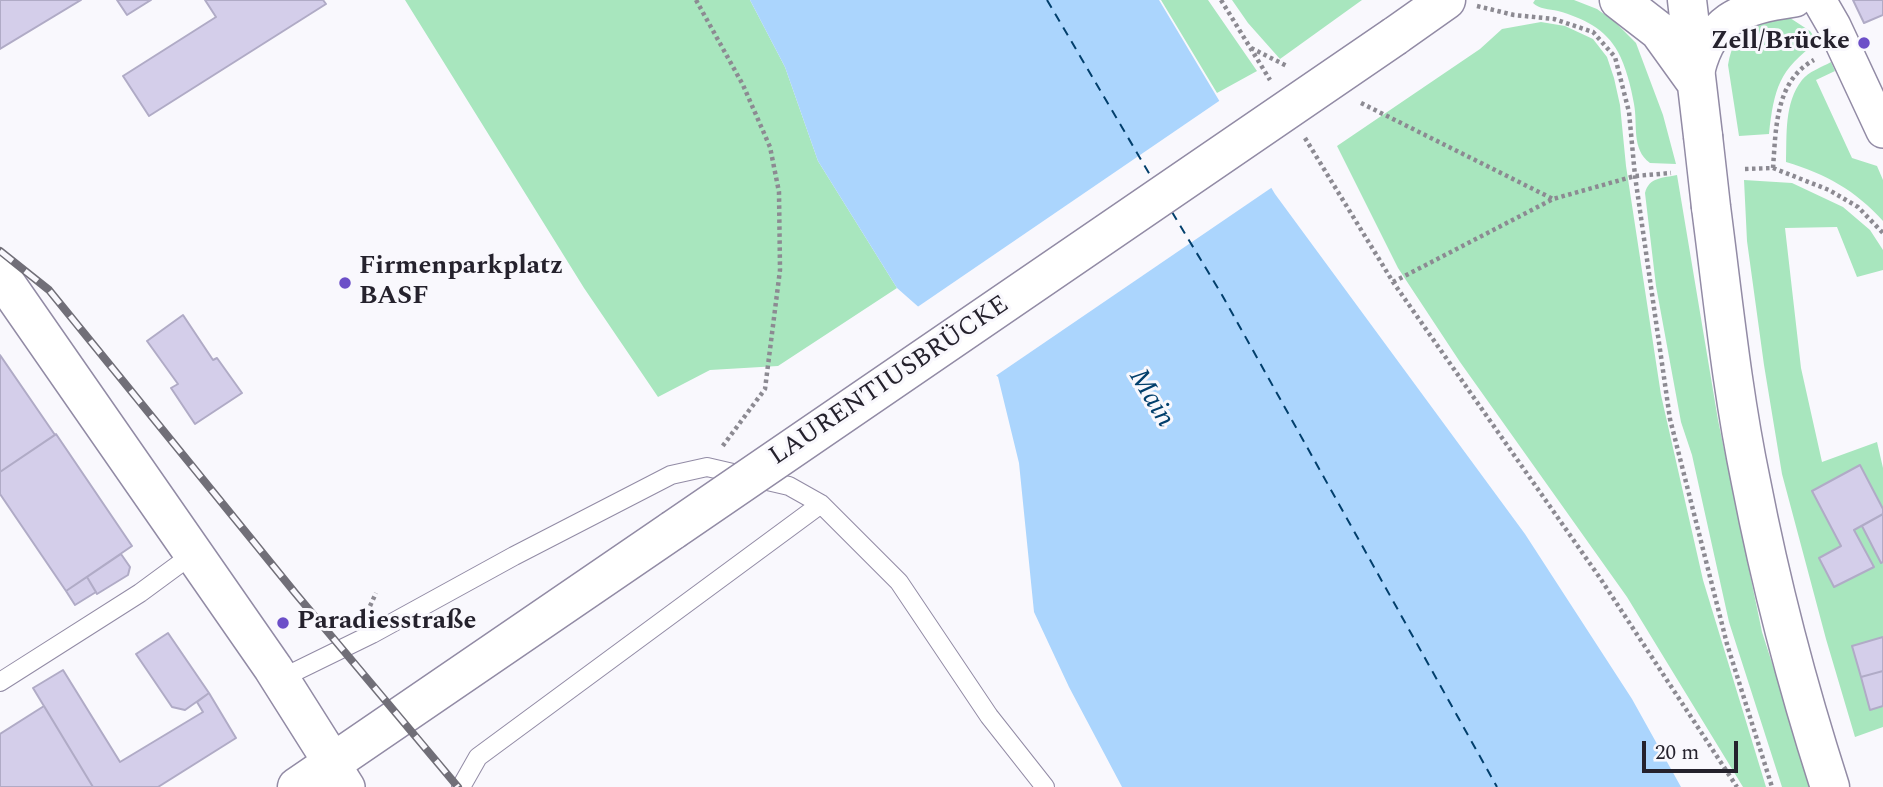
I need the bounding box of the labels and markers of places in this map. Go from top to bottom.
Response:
place label: Zell/Brücke [1710,27,1850,59]
marker: Zell/Brücke [1856,35,1872,51]
place label: Firmenparkplatz BASF [359,252,563,314]
marker: Firmenparkplatz BASF [337,275,353,291]
place label: Paradiesstraße [297,607,476,639]
marker: Paradiesstraße [275,615,291,631]

